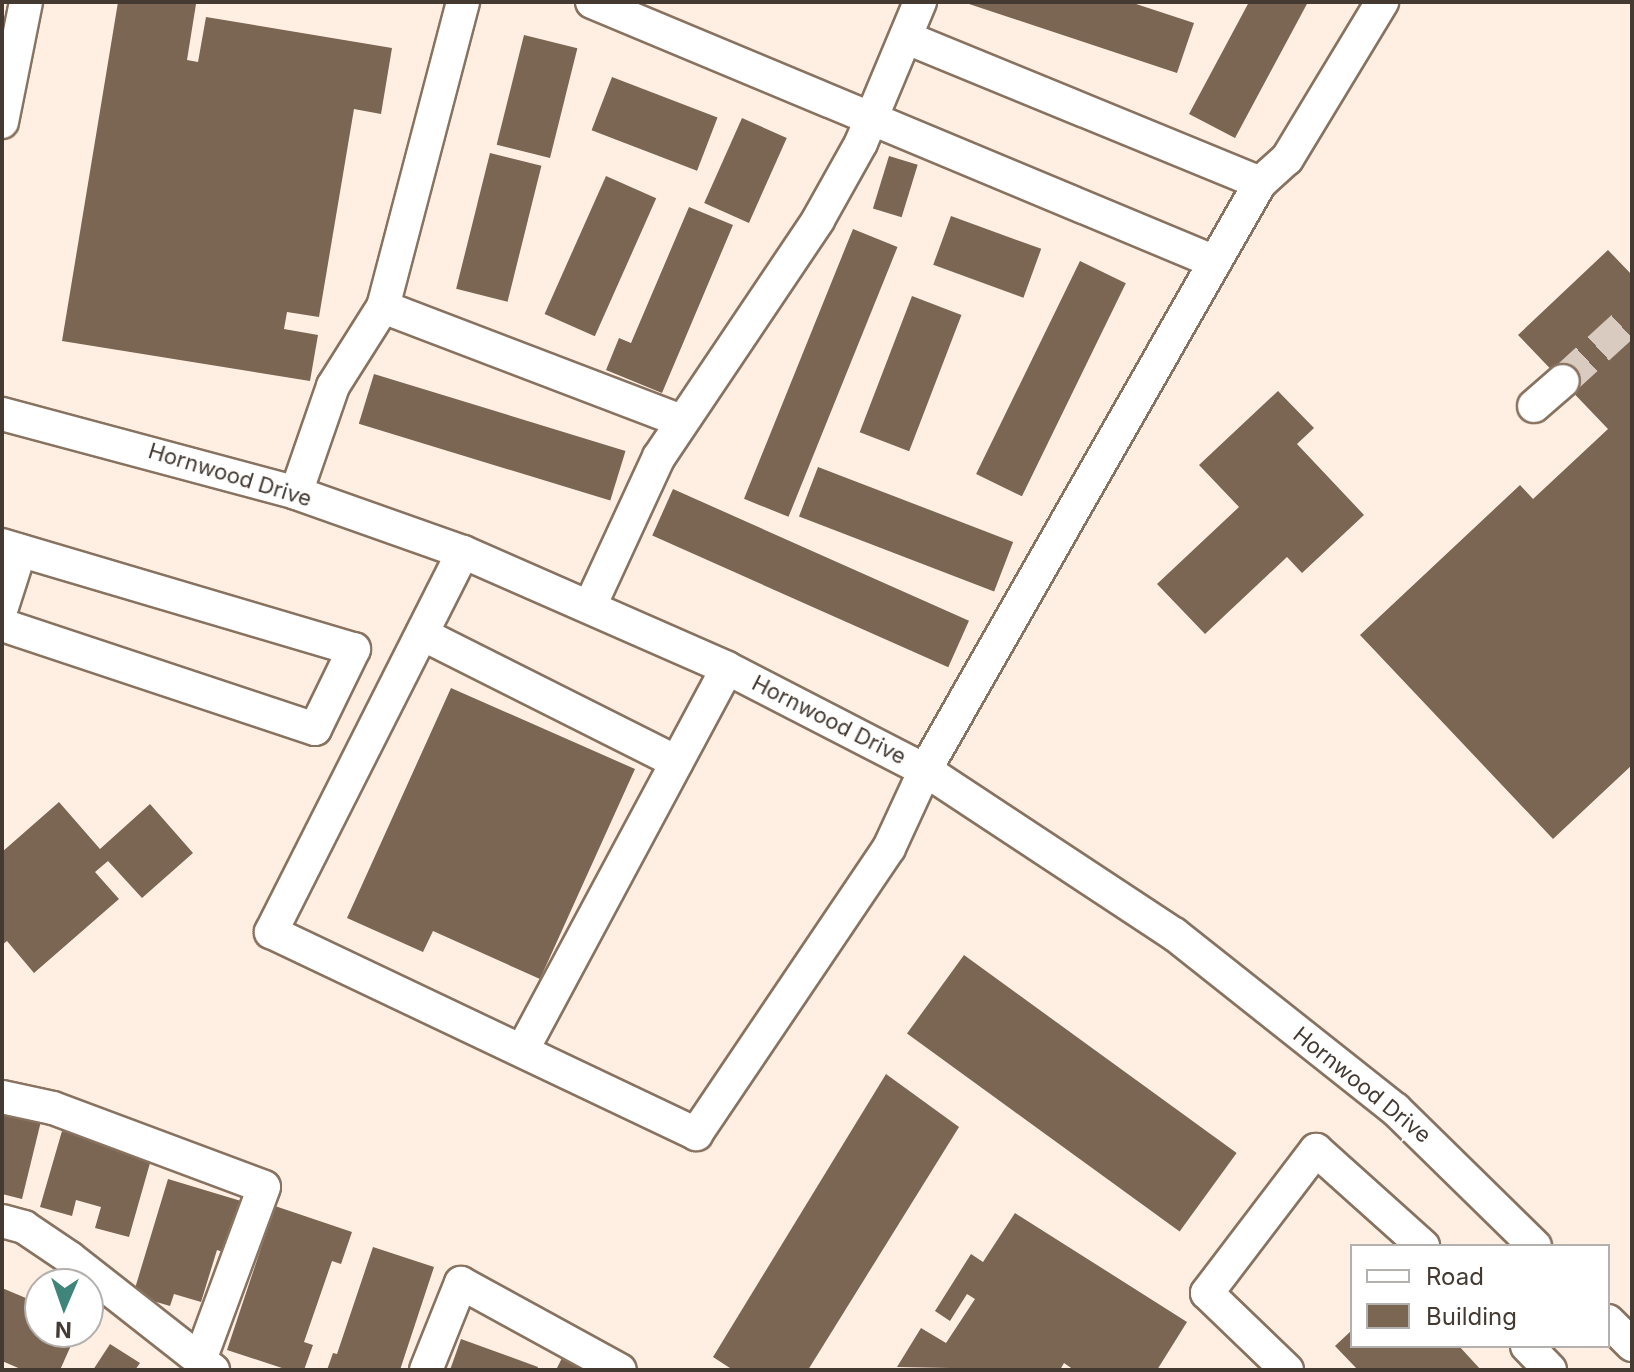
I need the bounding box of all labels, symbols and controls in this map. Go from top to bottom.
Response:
street label: Hornwood Drive [145,438,315,512]
street label: Hornwood Drive [748,670,910,770]
street label: Hornwood Drive [1288,1021,1436,1149]
legend [1350,1244,1610,1348]
text: Road [1426,1262,1484,1291]
north arrow [24,1268,104,1348]
text: Building [1426,1302,1517,1331]
text: N [54,1317,72,1343]

